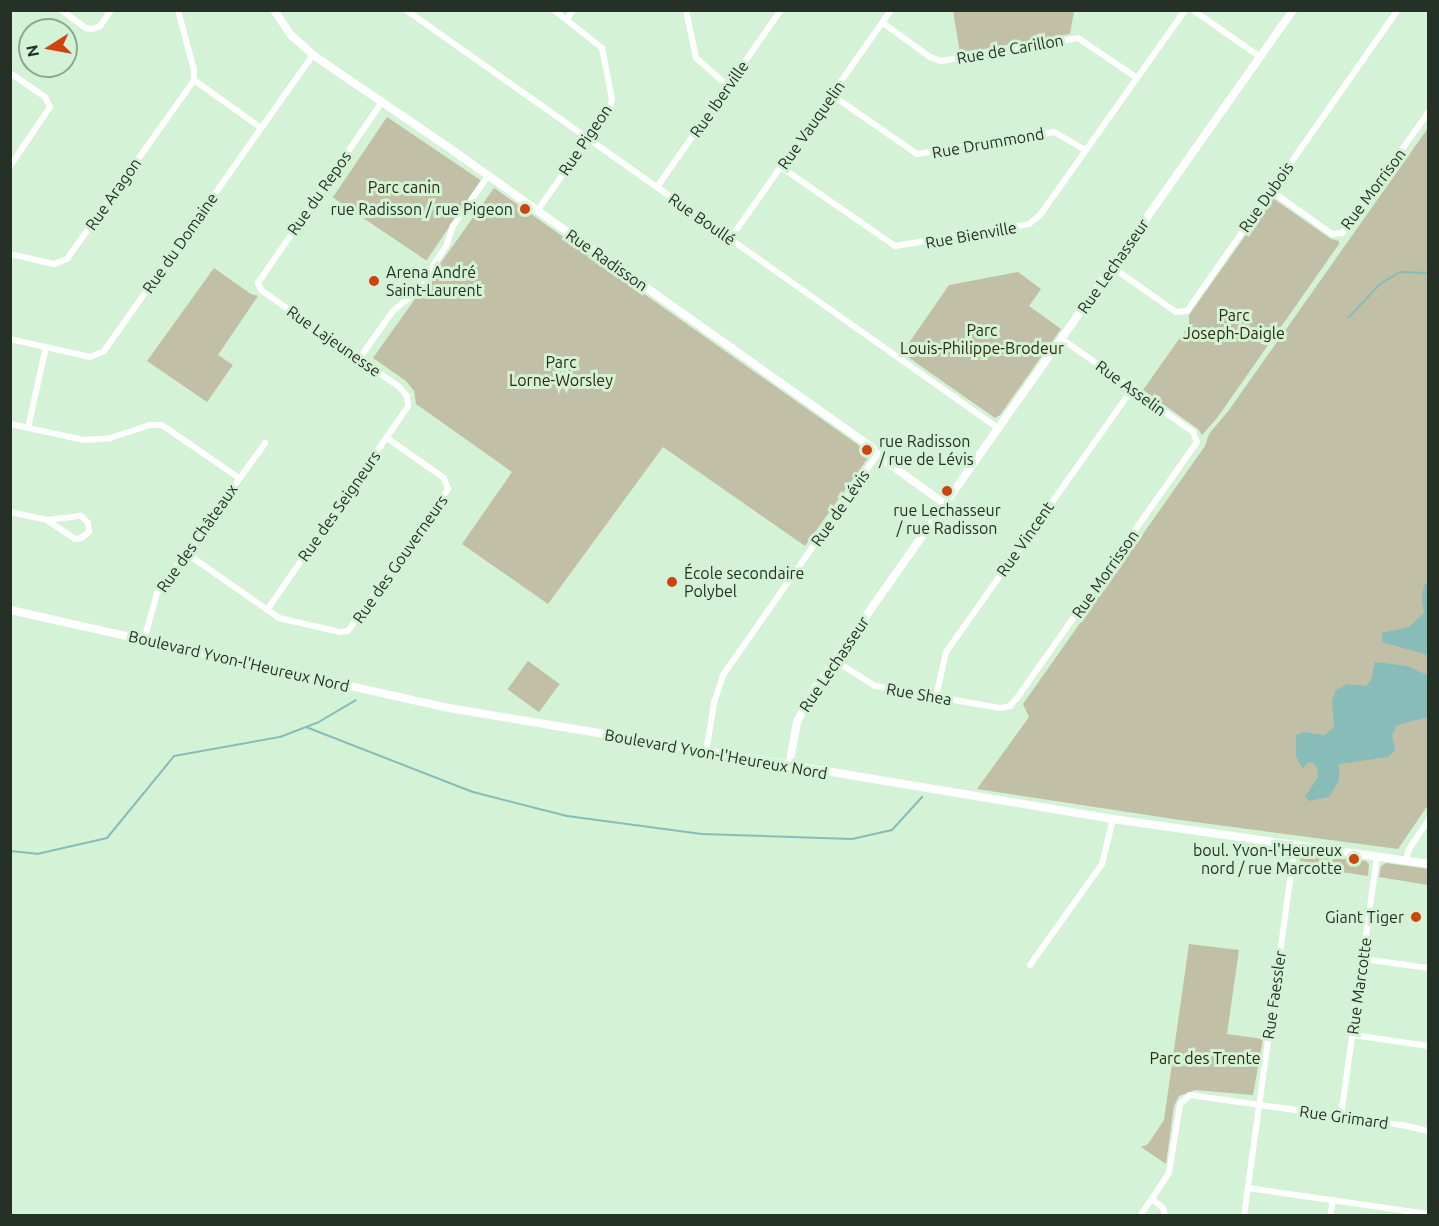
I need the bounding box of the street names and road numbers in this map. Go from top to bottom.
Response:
street label: Rue de Carillon [955,30,1065,68]
street label: Rue Iberville [686,57,752,141]
street label: Rue Vauquelin [773,77,849,173]
street label: Rue Pigeon [554,101,616,179]
street label: Rue Drummond [930,124,1046,162]
street label: Rue Morrison [1336,145,1410,233]
street label: Rue du Repos [283,147,355,239]
street label: Rue Aragon [81,154,145,234]
street label: Rue Dubois [1235,158,1297,236]
street label: Rue du Domaine [138,189,222,297]
street label: Rue Boullé [665,189,739,249]
street label: Rue Lechasseur [1073,215,1153,317]
street label: Rue Bienville [924,218,1018,252]
street label: Rue Radisson [562,225,652,295]
street label: Rue Lajeunesse [283,301,385,381]
street label: Rue Asselin [1092,356,1170,420]
street label: Rue des Seigneurs [294,447,384,565]
street label: Rue de Lévis [807,466,873,550]
street label: Rue des Châteaux [152,480,242,596]
street label: Rue des Gouverneurs [348,491,452,627]
street label: Rue Vincent [992,498,1058,580]
street label: Rue Morrisson [1068,526,1142,622]
street label: Rue Lechasseur [795,612,873,716]
street label: Boulevard Yvon-l'Heureux Nord [127,626,351,696]
street label: Rue Shea [885,679,953,709]
street label: Boulevard Yvon-l'Heureux Nord [603,725,829,783]
street label: Rue Marcotte [1343,936,1375,1036]
street label: Rue Faessler [1258,949,1290,1041]
street label: Rue Grimard [1298,1101,1390,1133]

